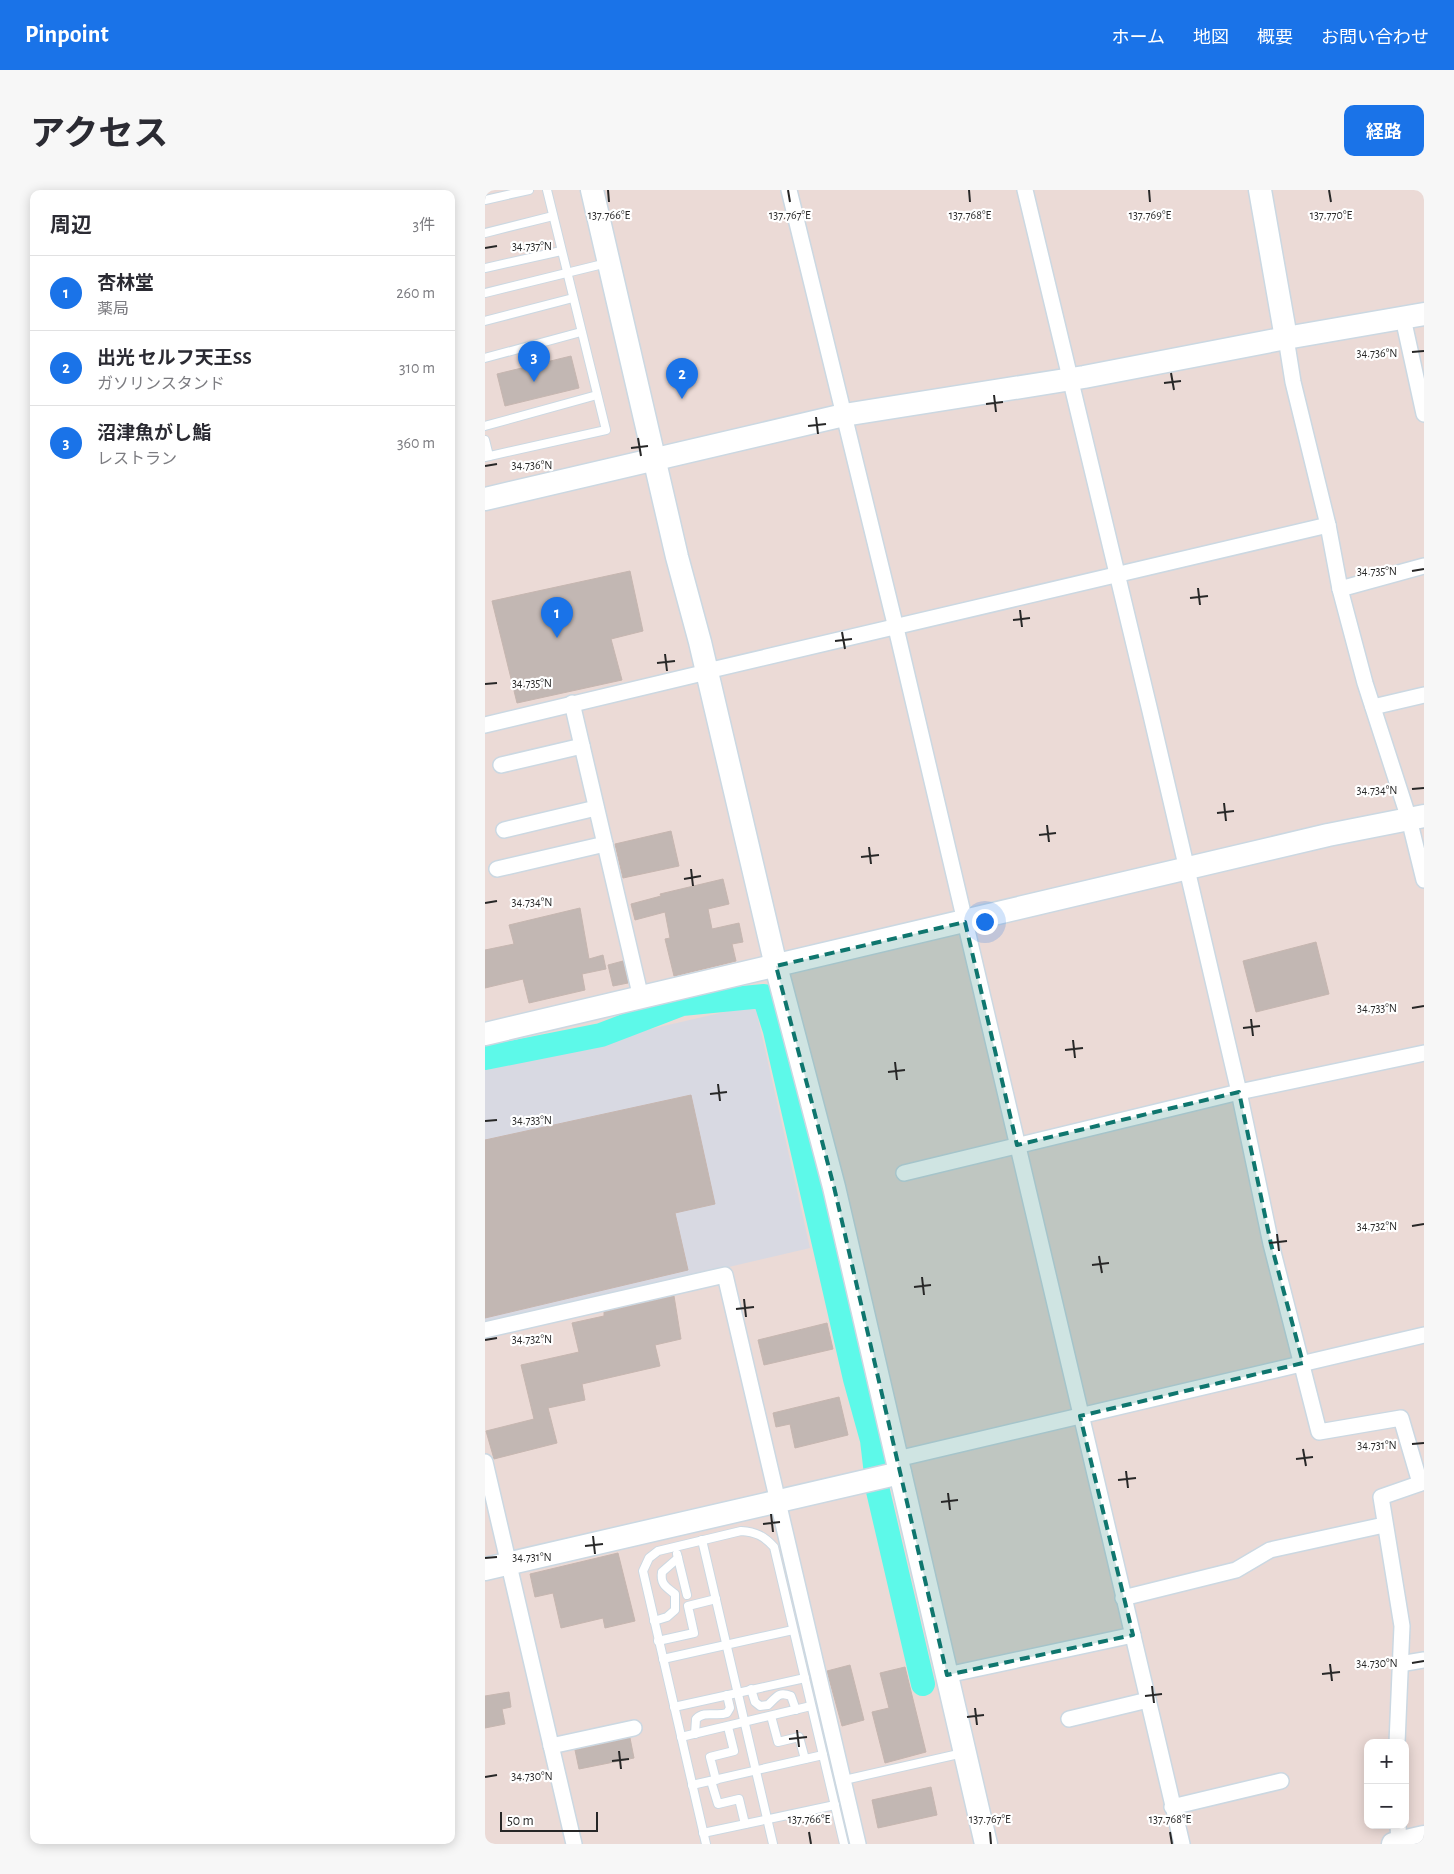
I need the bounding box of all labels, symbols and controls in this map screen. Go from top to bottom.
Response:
text: Pinpoint [25,23,109,47]
text: ホーム [1112,29,1165,47]
text: 地図 [1193,29,1229,47]
text: 概要 [1257,29,1293,47]
text: お問い合わせ [1321,29,1429,47]
button: 経路 [1344,105,1424,156]
text: アクセス [30,117,168,152]
text: 137.766°E [588,209,630,221]
text: 137.767°E [769,209,811,221]
text: 137.768°E [949,209,991,221]
text: 137.769°E [1129,209,1171,221]
text: 137.770°E [1310,209,1352,221]
text: 周辺 [50,215,92,236]
text: 3件 [412,217,435,233]
text: 34.737°N [512,240,552,252]
text: 杏林堂 [97,274,154,293]
text: 1 [63,285,69,301]
text: 260 m [396,285,435,301]
text: 薬局 [97,301,129,317]
pin: 3 [518,341,550,382]
text: 34.736°N [1357,347,1397,359]
text: 出光 セルフ天王SS [97,349,252,368]
pin: 2 [666,358,698,399]
text: 2 [62,360,70,376]
text: 310 m [399,360,435,376]
text: ガソリンスタンド [97,376,225,392]
text: 沼津魚がし鮨 [97,424,211,443]
text: 3 [63,435,69,451]
text: 360 m [397,435,435,451]
text: レストラン [97,451,177,467]
text: 34.736°N [512,459,552,471]
text: 34.735°N [1357,565,1397,577]
pin: 1 [541,597,573,638]
text: 34.735°N [512,677,552,689]
text: 34.734°N [1357,784,1397,796]
text: 34.734°N [512,896,552,908]
your location [972,909,998,935]
text: 34.733°N [1357,1002,1397,1014]
text: 34.733°N [512,1114,552,1126]
text: 34.732°N [1357,1220,1397,1232]
text: 34.732°N [512,1333,552,1345]
text: 34.731°N [1357,1439,1397,1451]
text: 34.731°N [512,1551,552,1563]
text: 34.730°N [1356,1657,1398,1669]
map controls [1364,1739,1409,1829]
button: + [1364,1739,1409,1784]
text: 34.730°N [511,1770,553,1782]
button: − [1364,1784,1409,1829]
scale bar [500,1809,597,1832]
text: 137.766°E [788,1813,830,1825]
text: 137.767°E [969,1813,1011,1825]
text: 137.768°E [1149,1813,1191,1825]
text: 50 m [507,1814,534,1828]

